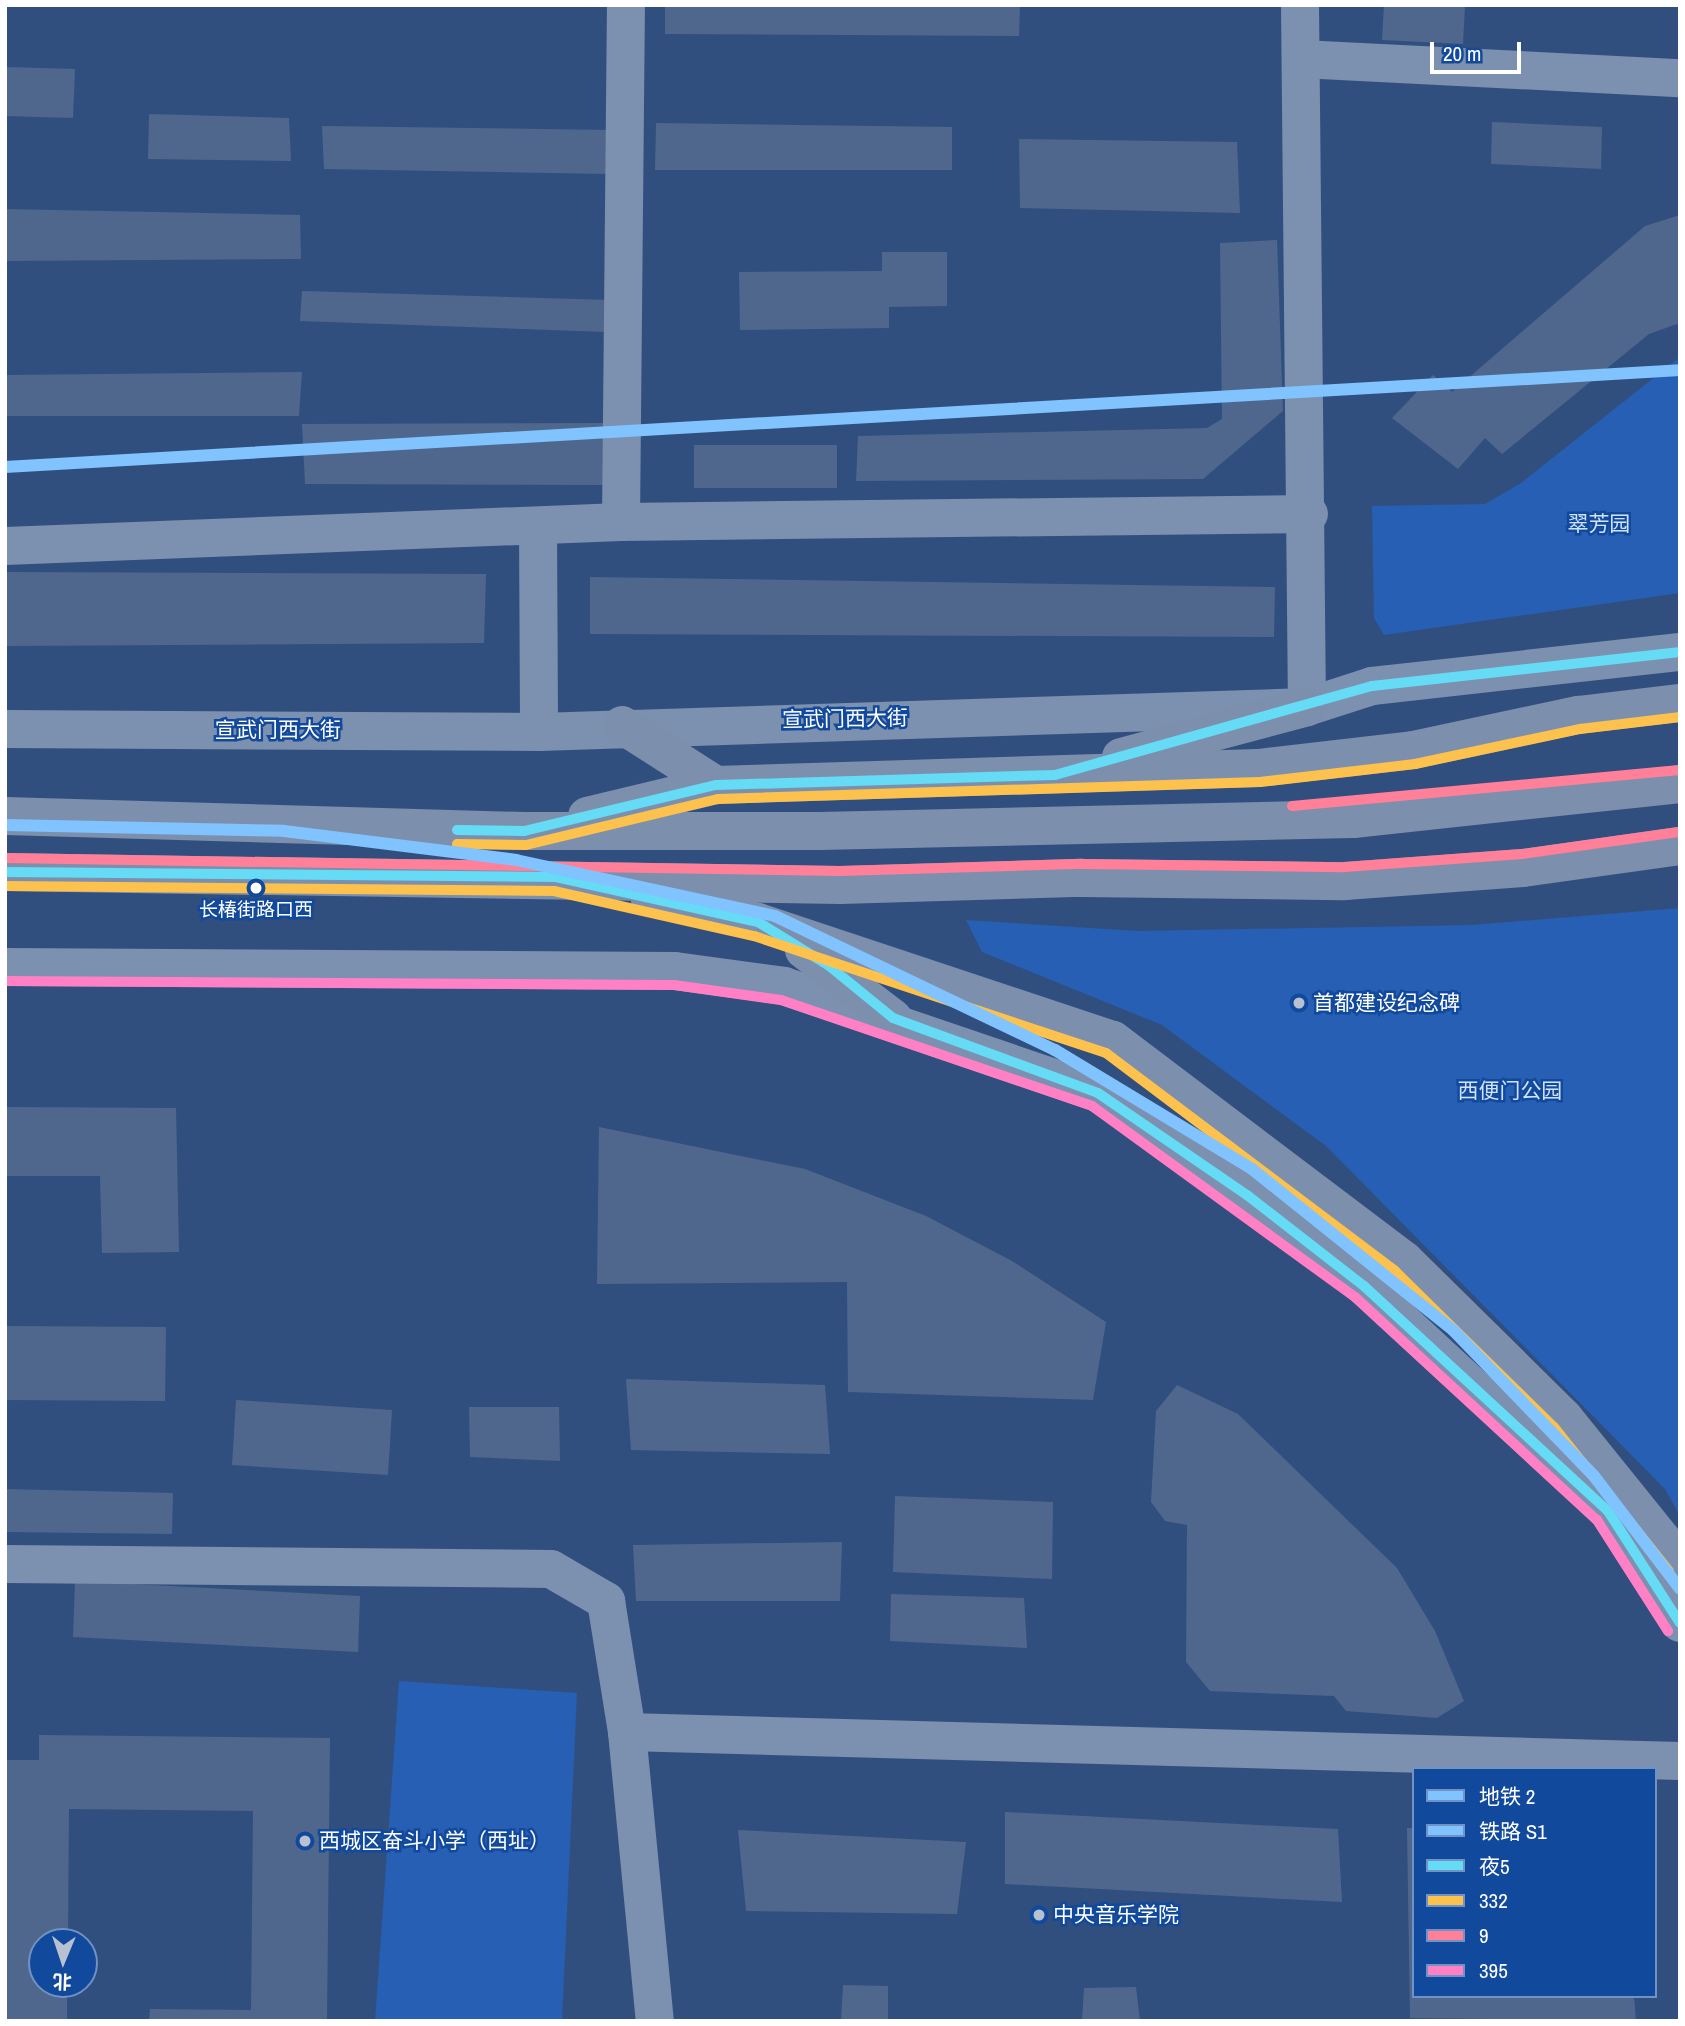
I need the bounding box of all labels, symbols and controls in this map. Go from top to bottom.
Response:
scale bar [1433,28,1524,72]
text: 20 m [1443,39,1481,68]
park label: 翠芳园 [1568,511,1630,537]
street label: 宣武门西大街 [782,705,908,733]
street label: 宣武门西大街 [215,717,341,743]
marker: 长椿街路口西 [249,881,263,895]
place label: 长椿街路口西 [199,899,313,921]
place label: 首都建设纪念碑 [1313,990,1460,1016]
marker: 首都建设纪念碑 [1291,995,1307,1011]
park label: 西便门公园 [1458,1078,1562,1104]
legend [1412,1767,1657,1998]
text: 地铁 2 [1479,1782,1535,1811]
text: 铁路 S1 [1479,1817,1547,1846]
place label: 西城区奋斗小学（西址） [319,1828,550,1854]
marker: 西城区奋斗小学（西址） [297,1833,313,1849]
text: 夜5 [1479,1852,1510,1881]
text: 332 [1479,1886,1508,1915]
place label: 中央音乐学院 [1053,1902,1179,1928]
marker: 中央音乐学院 [1031,1907,1047,1923]
text: 9 [1479,1921,1489,1950]
north arrow [28,1928,98,1998]
text: 395 [1479,1956,1508,1985]
text: 北 [52,1969,72,1995]

